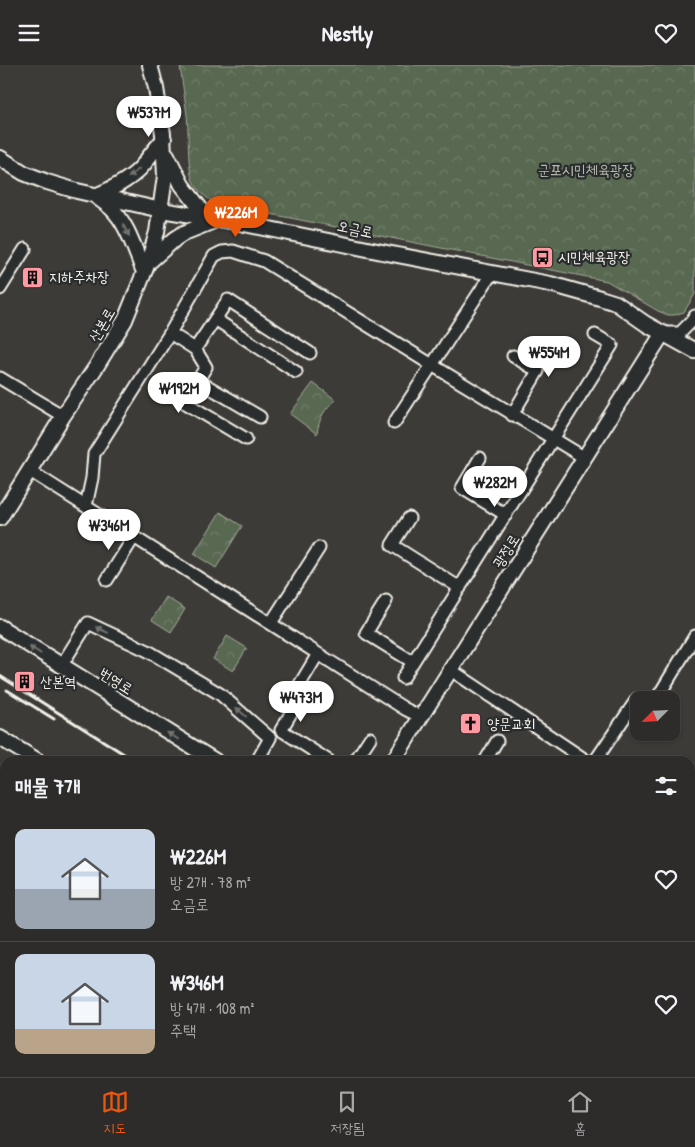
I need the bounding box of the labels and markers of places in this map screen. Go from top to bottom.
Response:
pin: ₩537M [114,95,184,138]
pin: ₩226M [201,195,271,238]
bus stop icon: 시민체육광장 [530,245,554,269]
place label: 시민체육광장 [558,246,630,267]
building icon: 지하주차장 [21,265,45,289]
place label: 지하주차장 [49,266,109,287]
pin: ₩554M [514,335,584,378]
pin: ₩192M [144,371,214,414]
pin: ₩282M [460,465,530,508]
pin: ₩346M [74,509,144,551]
building icon: 산본역 [12,670,36,694]
place label: 산본역 [40,671,76,692]
pin: ₩473M [266,681,336,723]
church icon: 양문교회 [459,712,483,736]
place label: 양문교회 [487,713,535,734]

